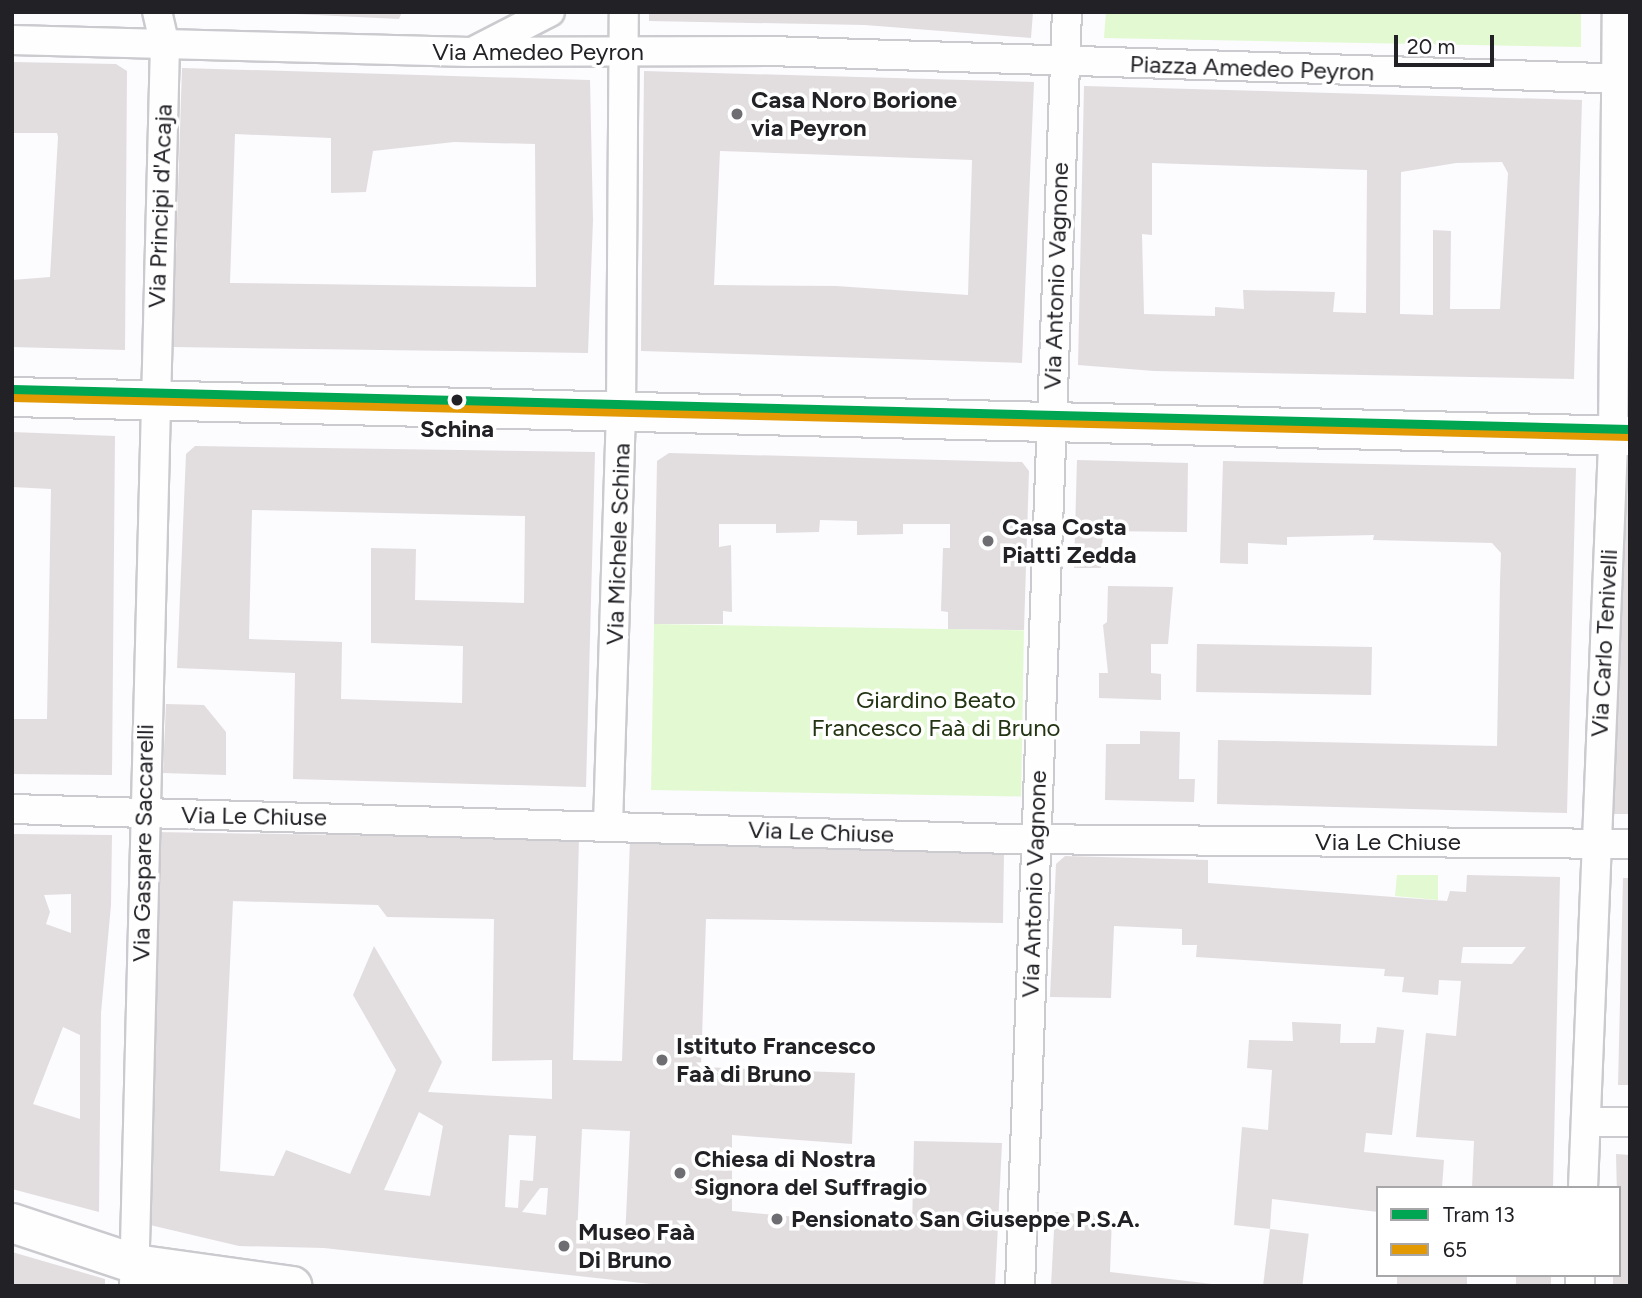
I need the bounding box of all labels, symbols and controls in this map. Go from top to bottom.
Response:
scale bar [1397,21,1497,65]
text: 20 m [1407,34,1455,59]
street label: Via Amedeo Peyron [432,38,644,66]
street label: Piazza Amedeo Peyron [1129,49,1375,87]
place label: Casa Noro Borione via Peyron [751,86,957,142]
street label: Via Principi d'Acaja [142,103,178,309]
marker: Casa Noro Borione via Peyron [729,106,745,122]
street label: Via Antonio Vagnone [1038,162,1074,390]
marker: Schina [446,389,468,411]
place label: Schina [420,415,494,443]
street label: Via Michele Schina [600,442,636,646]
place label: Casa Costa Piatti Zedda [1002,513,1137,569]
marker: Casa Costa Piatti Zedda [980,533,996,549]
street label: Via Carlo Tenivelli [1585,548,1623,738]
park label: Giardino Beato Francesco Faà di Bruno [812,686,1060,742]
street label: Via Gaspare Saccarelli [127,724,159,962]
street label: Via Antonio Vagnone [1016,770,1052,998]
street label: Via Le Chiuse [181,800,327,832]
street label: Via Le Chiuse [748,815,894,849]
street label: Via Le Chiuse [1315,828,1461,856]
place label: Istituto Francesco Faà di Bruno [676,1032,876,1088]
marker: Istituto Francesco Faà di Bruno [654,1052,670,1068]
place label: Chiesa di Nostra Signora del Suffragio [694,1145,927,1201]
marker: Chiesa di Nostra Signora del Suffragio [672,1165,688,1181]
legend [1376,1186,1621,1277]
text: Tram 13 [1443,1202,1515,1227]
place label: Pensionato San Giuseppe P.S.A. [791,1205,1140,1233]
marker: Pensionato San Giuseppe P.S.A. [769,1211,785,1227]
place label: Museo Faà Di Bruno [578,1218,695,1274]
text: 65 [1443,1237,1467,1262]
marker: Museo Faà Di Bruno [556,1238,572,1254]

